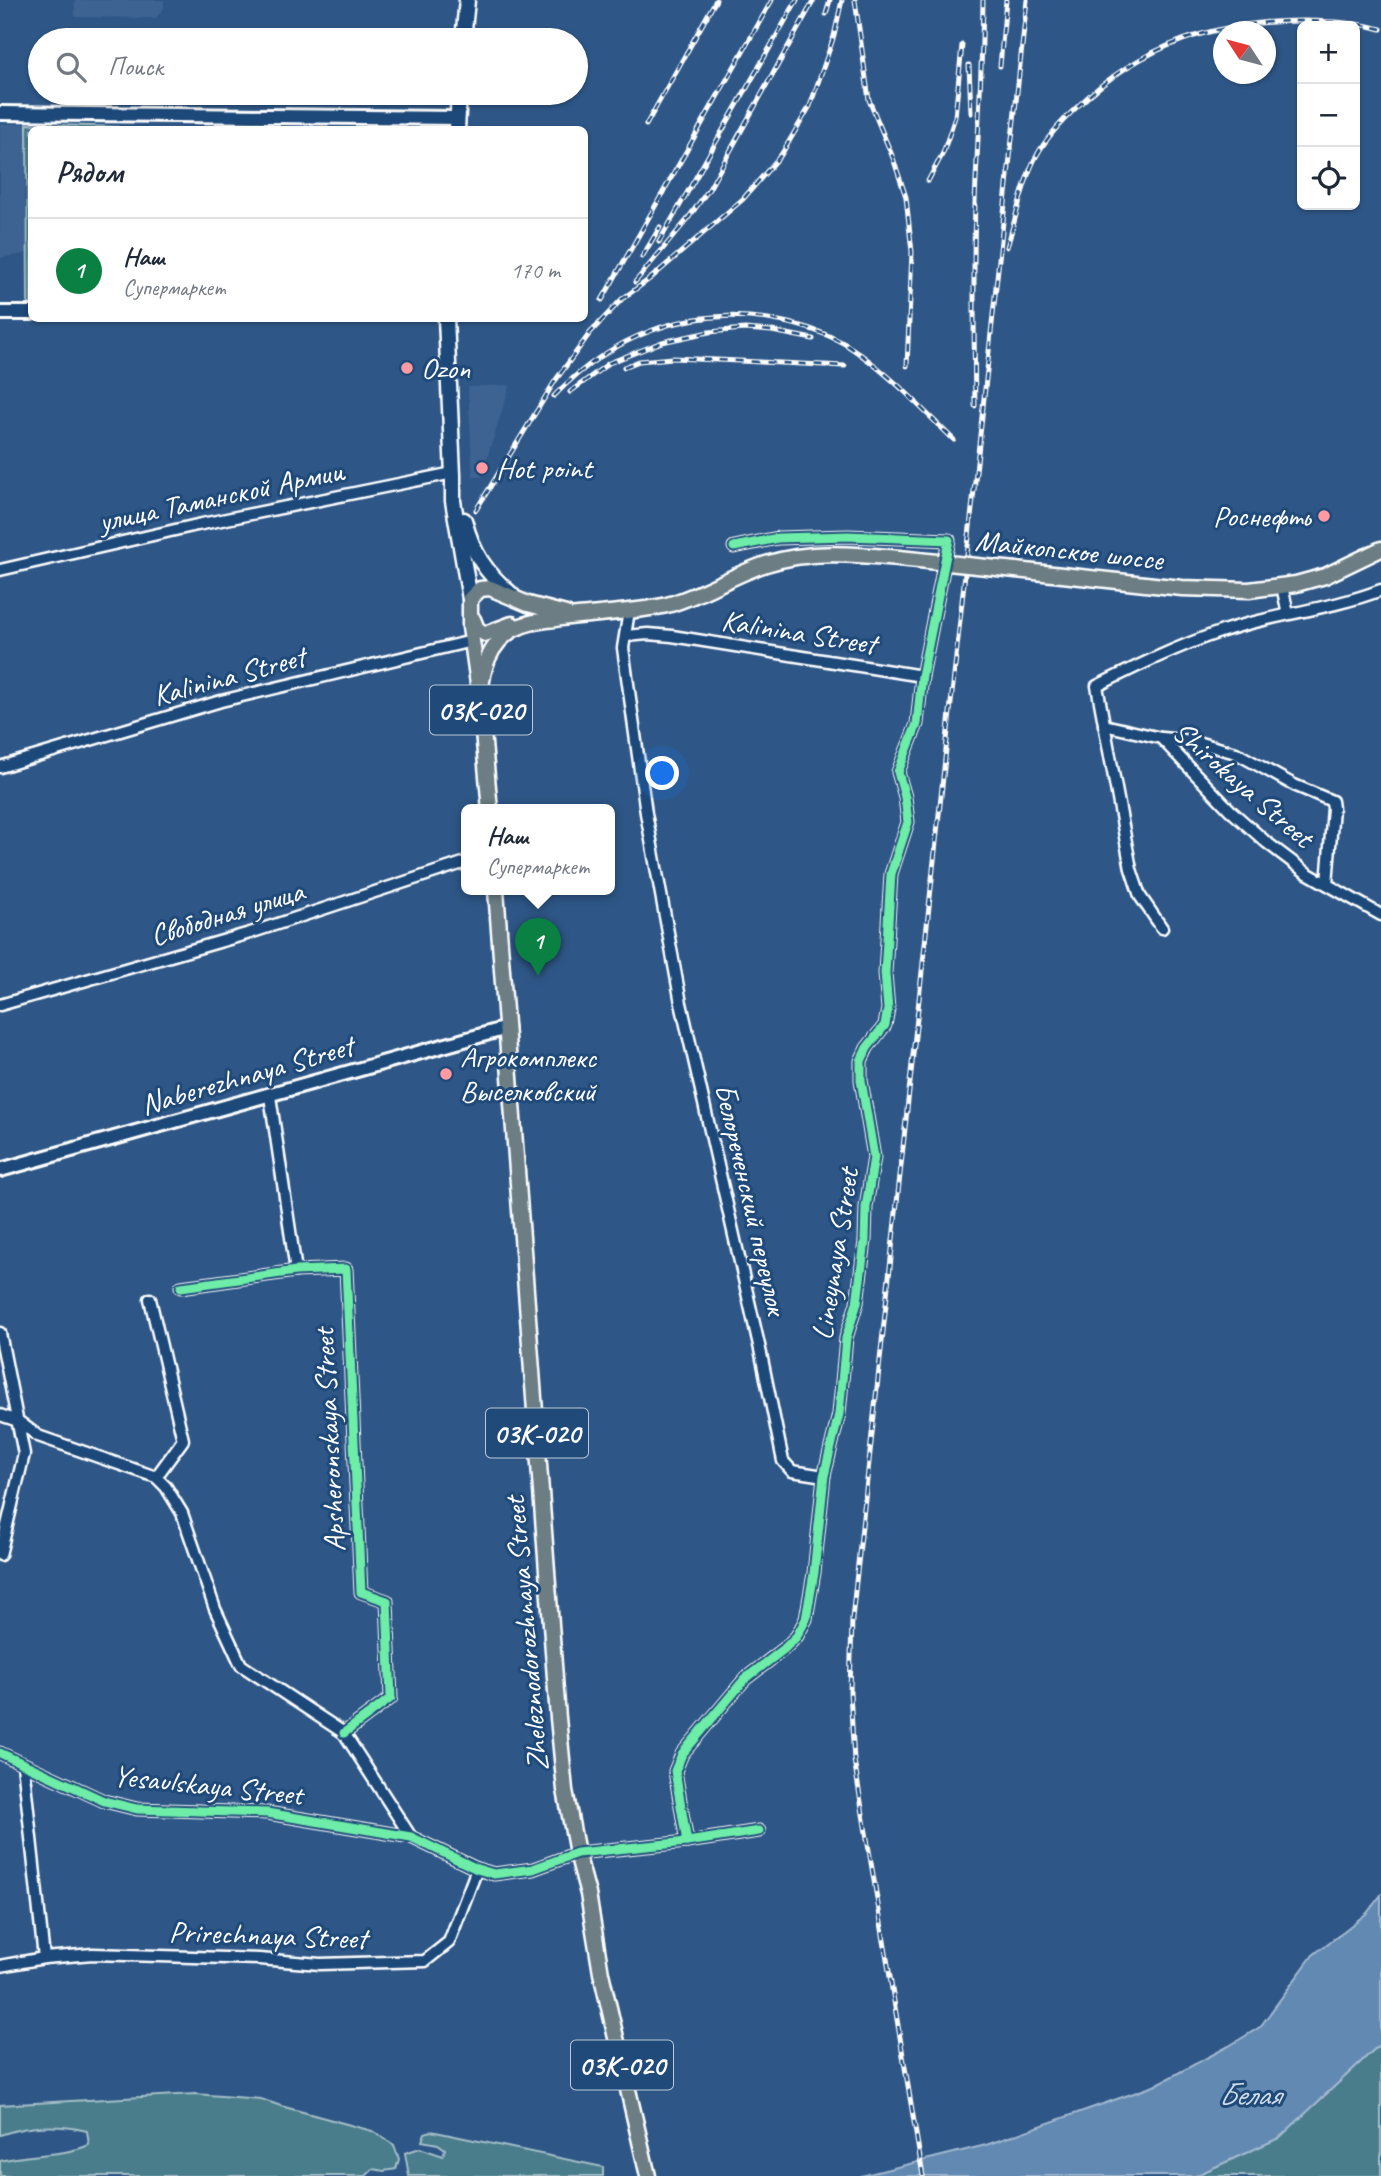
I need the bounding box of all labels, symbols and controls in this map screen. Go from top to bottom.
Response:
north arrow [1213,21,1276,84]
map controls [1297,21,1360,210]
button: + [1297,21,1360,84]
search box [28,28,588,105]
icon: search [52,48,90,86]
text: Поиск [108,50,163,83]
button: − [1297,84,1360,147]
button: locate [1297,147,1360,210]
text: Рядом [56,153,123,191]
text: Наш [123,240,165,273]
text: 1 [74,256,84,285]
text: 170 m [511,256,560,285]
text: Супермаркет [123,273,226,302]
place label: Ozon [421,349,471,387]
marker: Ozon [399,360,415,376]
place label: Hot point [496,449,595,487]
street label: улица Таманской Армии [93,451,348,541]
marker: Hot point [474,460,490,476]
place label: Роснефть [1213,497,1312,535]
marker: Роснефть [1316,508,1332,524]
street label: Майкопское шоссе [973,521,1167,579]
street label: Kalinina Street [719,601,883,664]
street label: Kalinina Street [149,636,313,715]
road number: 03К-020 [430,686,532,734]
street label: Shirokaya Street [1165,712,1324,858]
your location [645,756,679,790]
popup [461,804,615,895]
text: Наш [487,819,528,852]
text: Супермаркет [487,852,589,881]
street label: Свободная улица [145,871,310,954]
pin: 1 [515,918,561,976]
street label: Naberezhnaya Street [136,1025,362,1123]
place label: Агрокомплекс Выселковский [460,1038,598,1110]
marker: Агрокомплекс Выселковский [438,1066,454,1082]
street label: Белореченский переулок [706,1080,797,1321]
street label: Lineynaya Street [803,1163,868,1342]
street label: Apsheronskaya Street [304,1324,354,1553]
road number: 03К-020 [486,1408,588,1458]
street label: Zheleznodorozhnaya Street [495,1492,557,1773]
street label: Yesaulskaya Street [112,1756,308,1814]
street label: Prirechnaya Street [168,1913,372,1958]
road number: 03К-020 [571,2040,673,2090]
water label: Белая [1218,2074,1285,2115]

